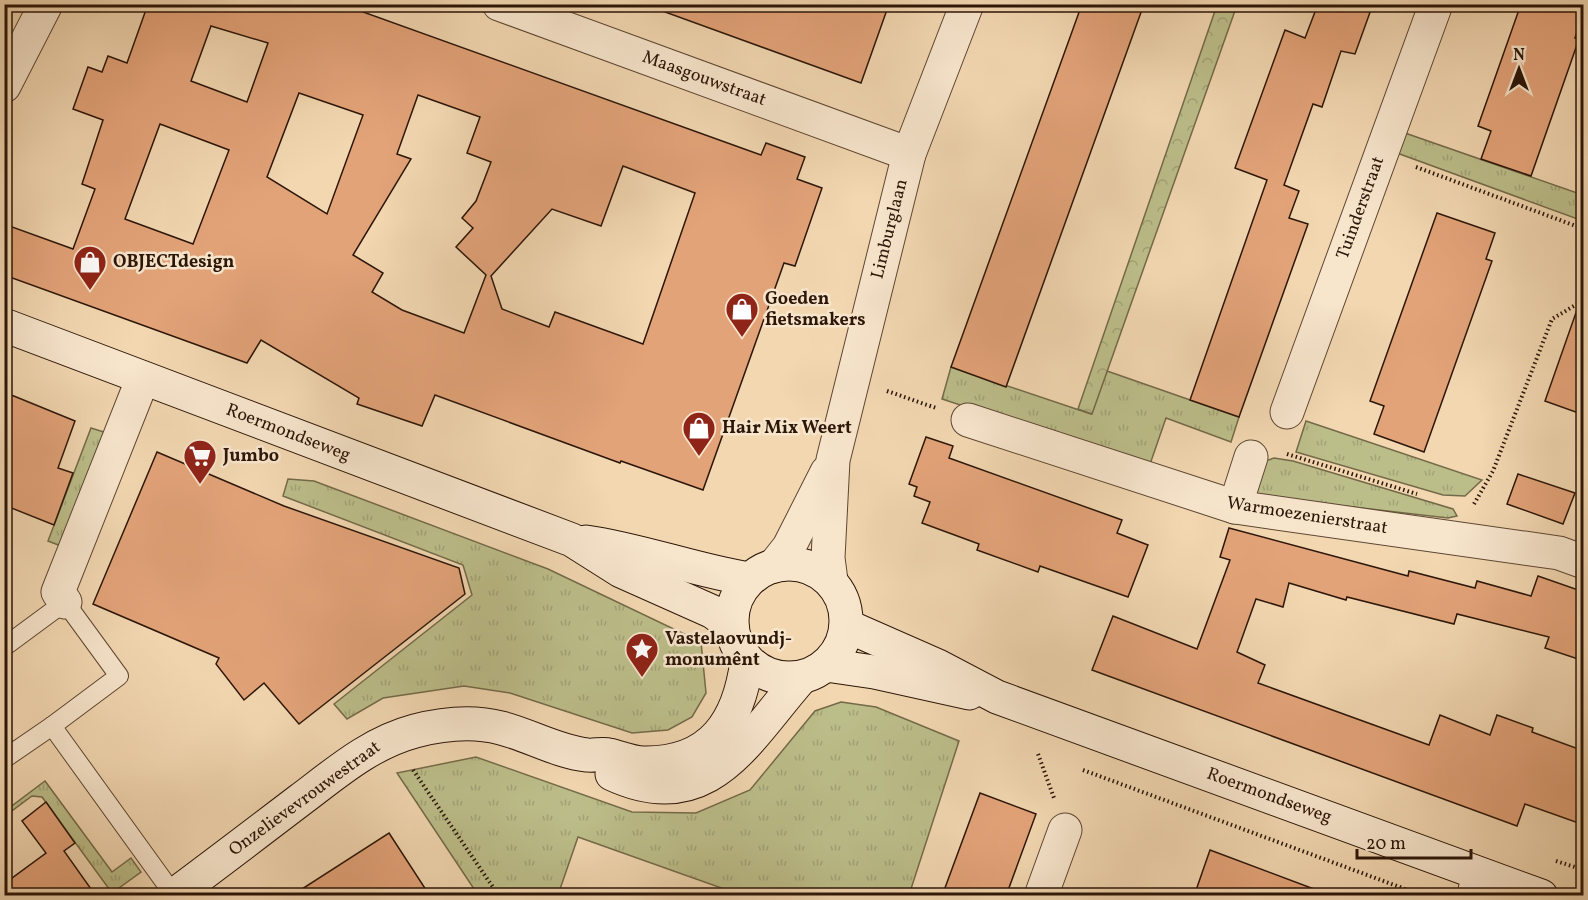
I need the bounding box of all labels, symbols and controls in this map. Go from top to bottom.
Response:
north arrow [1489,39,1549,99]
street label: Maasgouwstraat [639,45,769,113]
text: N [1513,45,1525,67]
street label: Tuinderstraat [1331,153,1391,263]
street label: Limburglaan [866,176,915,282]
shop icon: OBJECTdesign [72,244,108,291]
place label: OBJECTdesign [113,250,235,275]
place label: Goeden fietsmakers [765,287,866,333]
shop icon: Goeden fietsmakers [724,291,760,338]
street label: Roermondseweg [222,398,354,468]
shop icon: Hair Mix Weert [681,410,717,457]
place label: Hair Mix Weert [722,416,852,441]
supermarket icon: Jumbo [182,438,218,485]
place label: Jumbo [222,444,279,469]
street label: Warmoezenierstraat [1225,491,1389,541]
place label: Vastelaovundj- monumênt [665,627,792,673]
place icon: Vastelaovundj- monumênt [624,631,660,678]
street label: Onzelievevrouwestraat [224,735,386,863]
street label: Roermondseweg [1203,762,1335,830]
scale bar [1357,822,1471,860]
text: 20 m [1366,832,1406,857]

